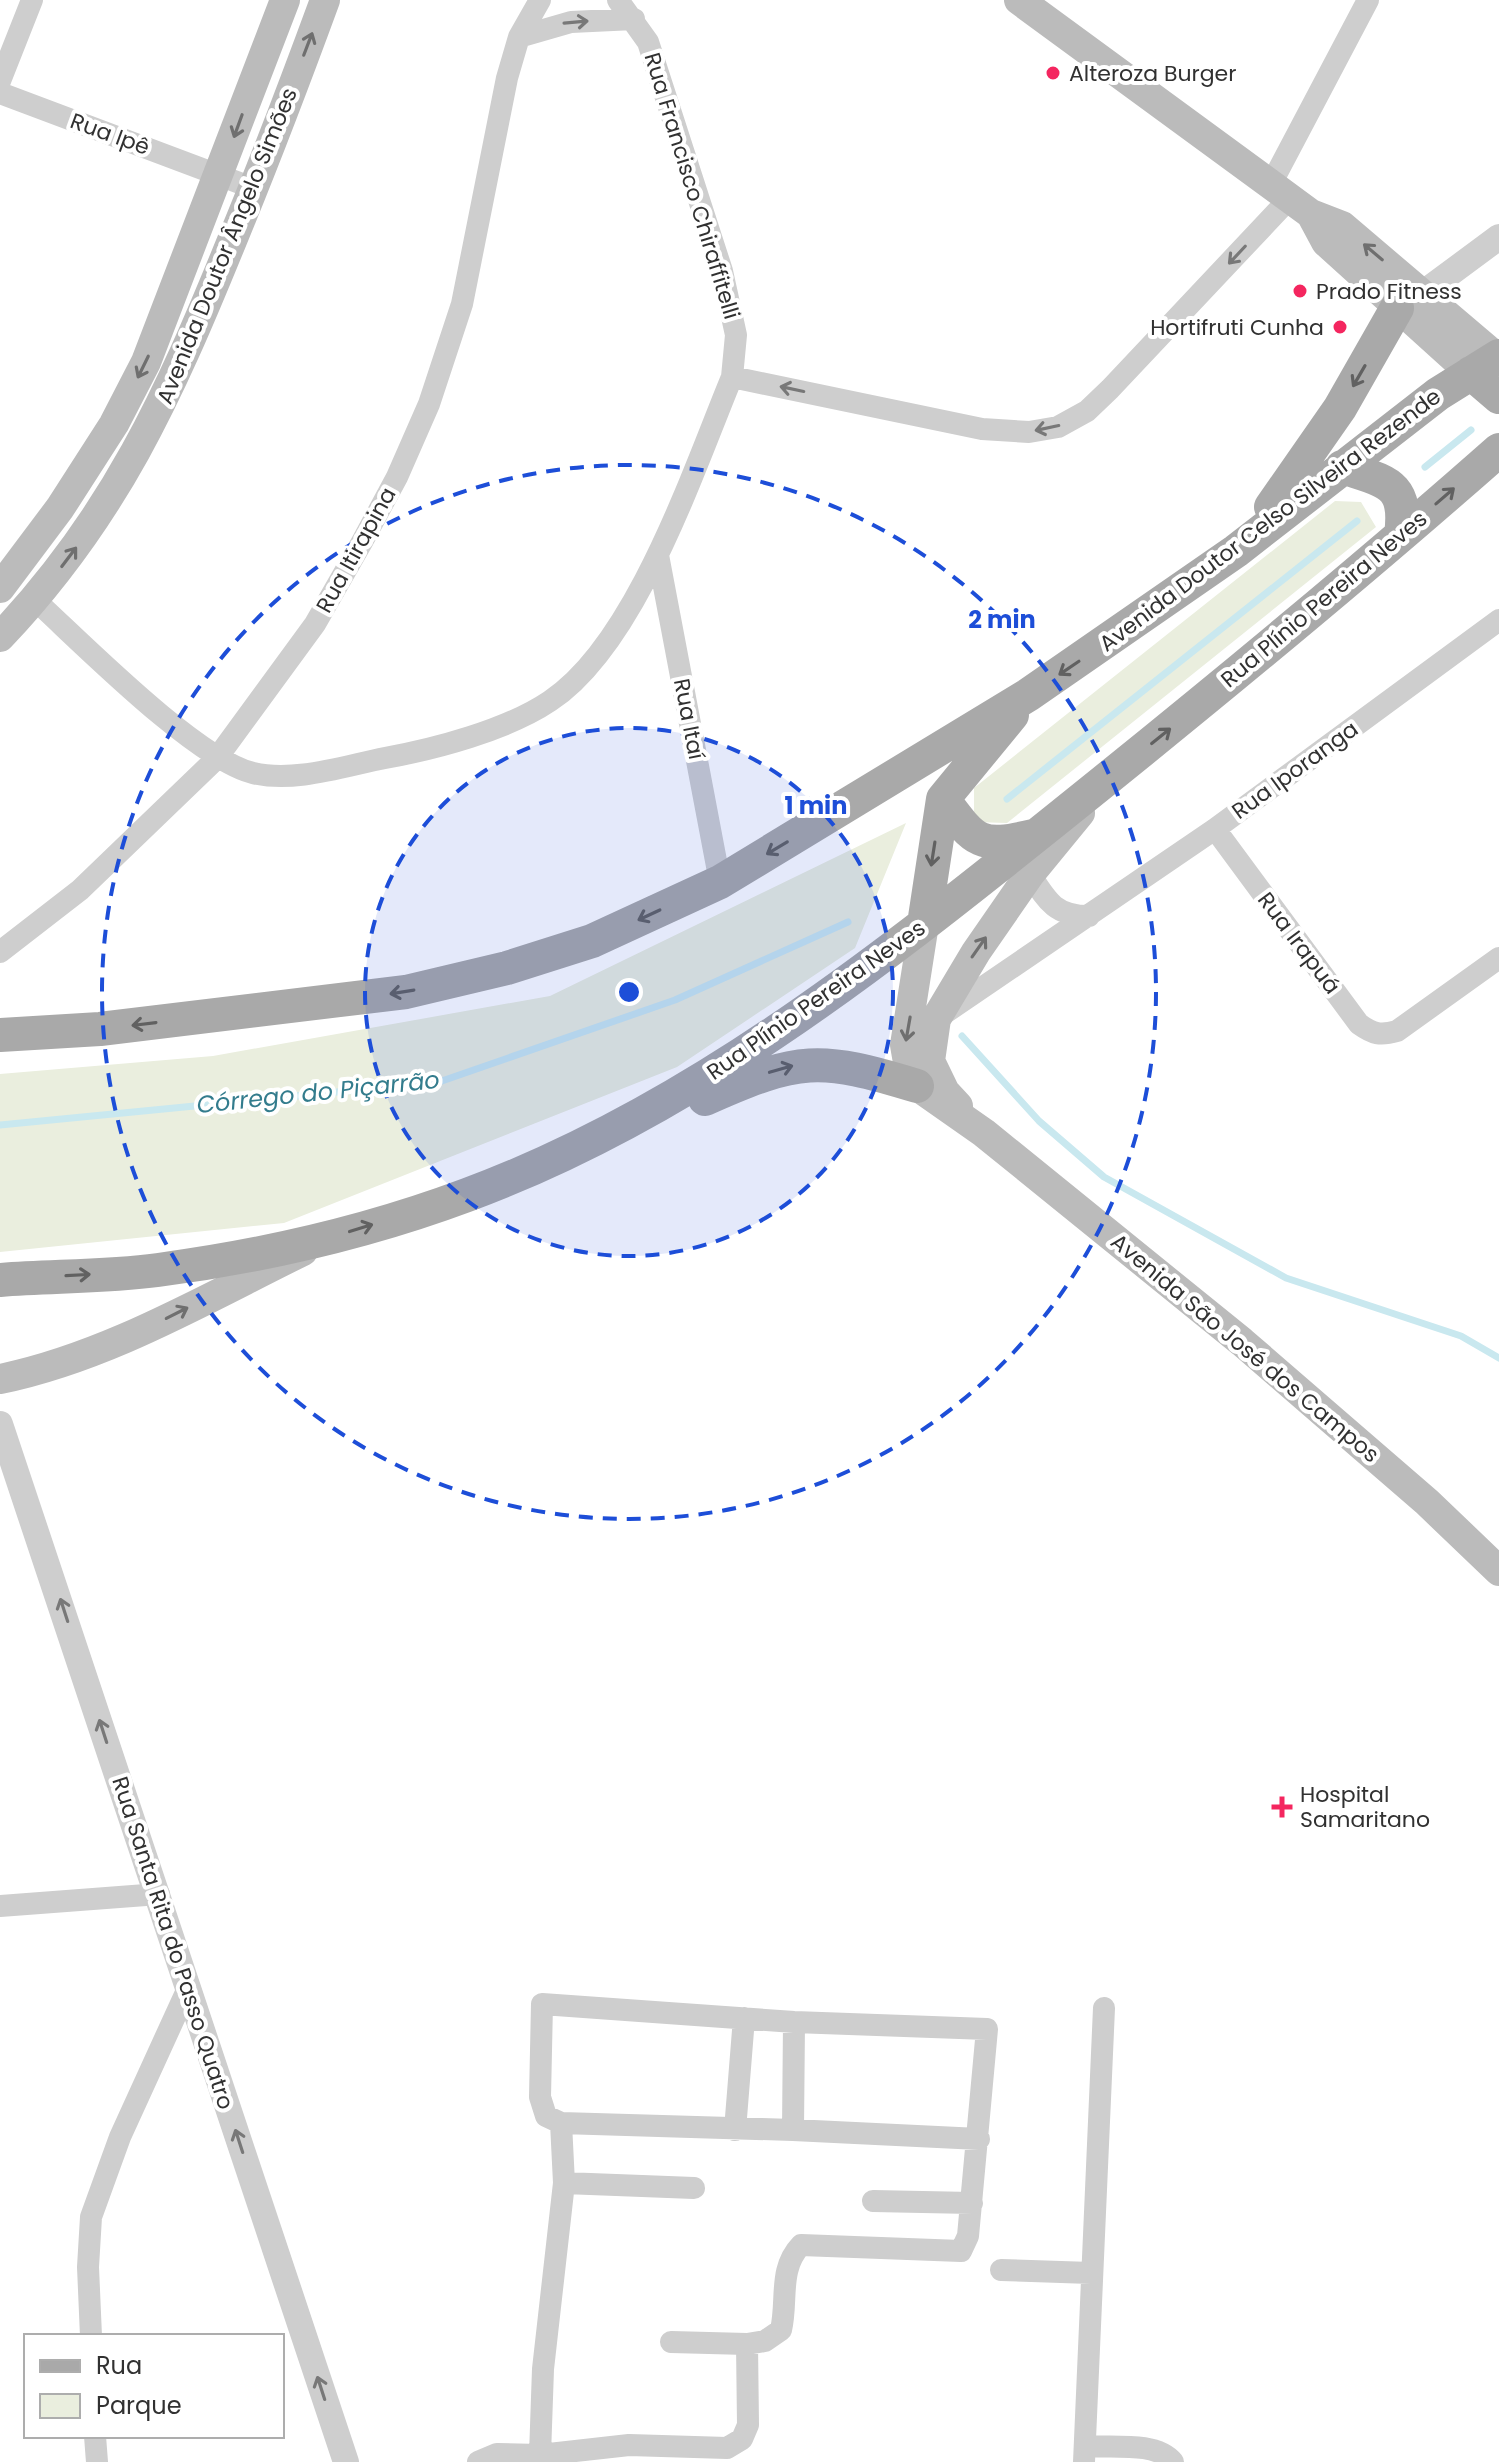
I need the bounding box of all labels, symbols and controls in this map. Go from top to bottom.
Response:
one-way arrow [562,15,589,30]
one-way arrow [302,32,316,57]
street label: Rua Francisco Chiraffitelli [637,49,747,323]
place label: Alteroza Burger [1069,58,1236,89]
marker: Alteroza Burger [1044,64,1062,82]
street label: Avenida Doutor Ângelo Simões [149,83,305,409]
street label: Rua Ipê [66,105,154,163]
one-way arrow [230,113,244,137]
one-way arrow [1363,243,1384,261]
one-way arrow [1227,245,1246,265]
place label: Prado Fitness [1316,276,1462,307]
marker: Prado Fitness [1291,282,1309,300]
place label: Hortifruti Cunha [1150,312,1324,343]
marker: Hortifruti Cunha [1331,318,1349,336]
one-way arrow [135,355,150,379]
one-way arrow [1351,364,1367,387]
one-way arrow [779,381,805,396]
street label: Avenida Doutor Celso Silveira Rezende [1093,381,1447,659]
one-way arrow [1035,421,1061,436]
street label: Rua Itirapina [309,482,403,618]
one-way arrow [1434,487,1454,505]
street label: Rua Plínio Pereira Neves [1214,503,1434,695]
one-way arrow [60,547,77,568]
text: 2 min [968,603,1036,636]
one-way arrow [1059,660,1081,676]
street label: Rua Itaí [666,676,712,762]
street label: Rua Iporanga [1225,714,1365,826]
one-way arrow [1150,728,1171,745]
text: 1 min [785,789,847,822]
one-way arrow [766,840,789,856]
one-way arrow [925,841,940,866]
street label: Rua Irapuá [1250,886,1348,1000]
one-way arrow [638,908,662,923]
street label: Rua Plínio Pereira Neves [700,913,932,1087]
one-way arrow [971,937,987,959]
centre of rings [615,978,643,1006]
one-way arrow [390,985,415,1000]
one-way arrow [131,1016,158,1031]
one-way arrow [899,1016,914,1041]
one-way arrow [768,1061,794,1076]
water label: Córrego do Piçarrão [195,1063,441,1121]
one-way arrow [348,1220,374,1235]
street label: Avenida São José dos Campos [1104,1226,1386,1470]
one-way arrow [64,1267,91,1282]
one-way arrow [165,1305,189,1321]
one-way arrow [55,1598,70,1623]
one-way arrow [95,1719,109,1744]
street label: Rua Santa Rita do Passo Quatro [104,1773,242,2113]
place label: Hospital Samaritano [1300,1779,1430,1835]
marker: Hospital Samaritano [1271,1796,1293,1818]
one-way arrow [230,2129,245,2154]
legend [24,2334,284,2438]
text: Rua [96,2349,142,2382]
one-way arrow [313,2376,327,2401]
text: Parque [96,2389,182,2422]

